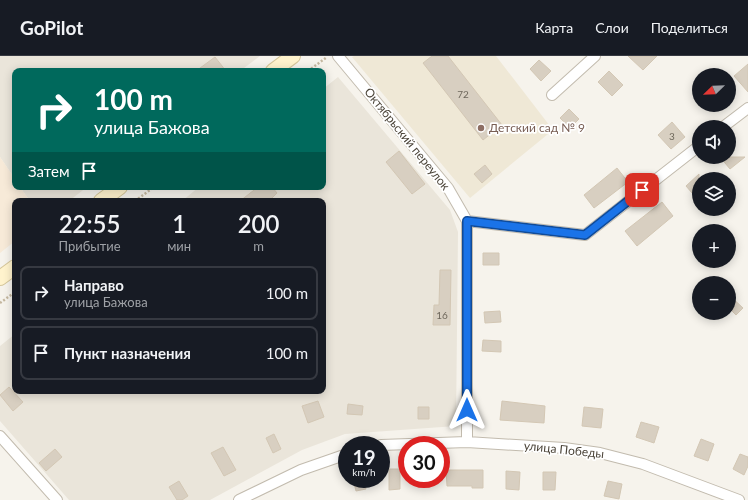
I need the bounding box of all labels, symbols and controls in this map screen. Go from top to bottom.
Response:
text: GoPilot [20,16,83,39]
text: Карта [535,19,573,36]
text: Слои [595,19,629,36]
text: Поделиться [651,19,728,36]
north arrow [692,68,736,112]
map controls [692,68,736,320]
text: 100 m [94,82,173,116]
icon: right [28,84,80,136]
street label: Октябрьский переулок [361,84,454,194]
house number: 72 [457,88,469,100]
text: улица Бажова [94,116,210,138]
place label: Детский сад № 9 [489,120,585,135]
button: sound [692,120,736,164]
marker: Детский сад № 9 [476,123,486,133]
house number: 3 [669,130,675,142]
icon: arrive [78,160,100,182]
text: Затем [28,162,70,180]
button: layers [692,172,736,216]
pin [625,173,659,207]
icon: arrive [631,179,653,201]
text: 22:55 [59,209,120,238]
text: 1 [172,209,186,238]
text: 200 [238,209,279,238]
button: + [692,224,736,268]
text: Прибытие [59,238,121,254]
text: мин [167,238,191,254]
text: m [253,238,264,254]
text: Направо [64,276,124,294]
button: − [692,276,736,320]
icon: right [30,282,52,304]
text: 100 m [266,284,308,302]
text: улица Бажова [64,294,148,310]
house number: 16 [436,309,448,321]
icon: arrive [30,342,52,364]
text: Пункт назначения [64,344,191,362]
text: 100 m [266,344,308,362]
position arrow [446,389,488,431]
speed limit sign: 30 [398,436,450,488]
street label: улица Победы [523,438,605,461]
text: 19 [352,445,376,469]
text: km/h [352,466,376,478]

